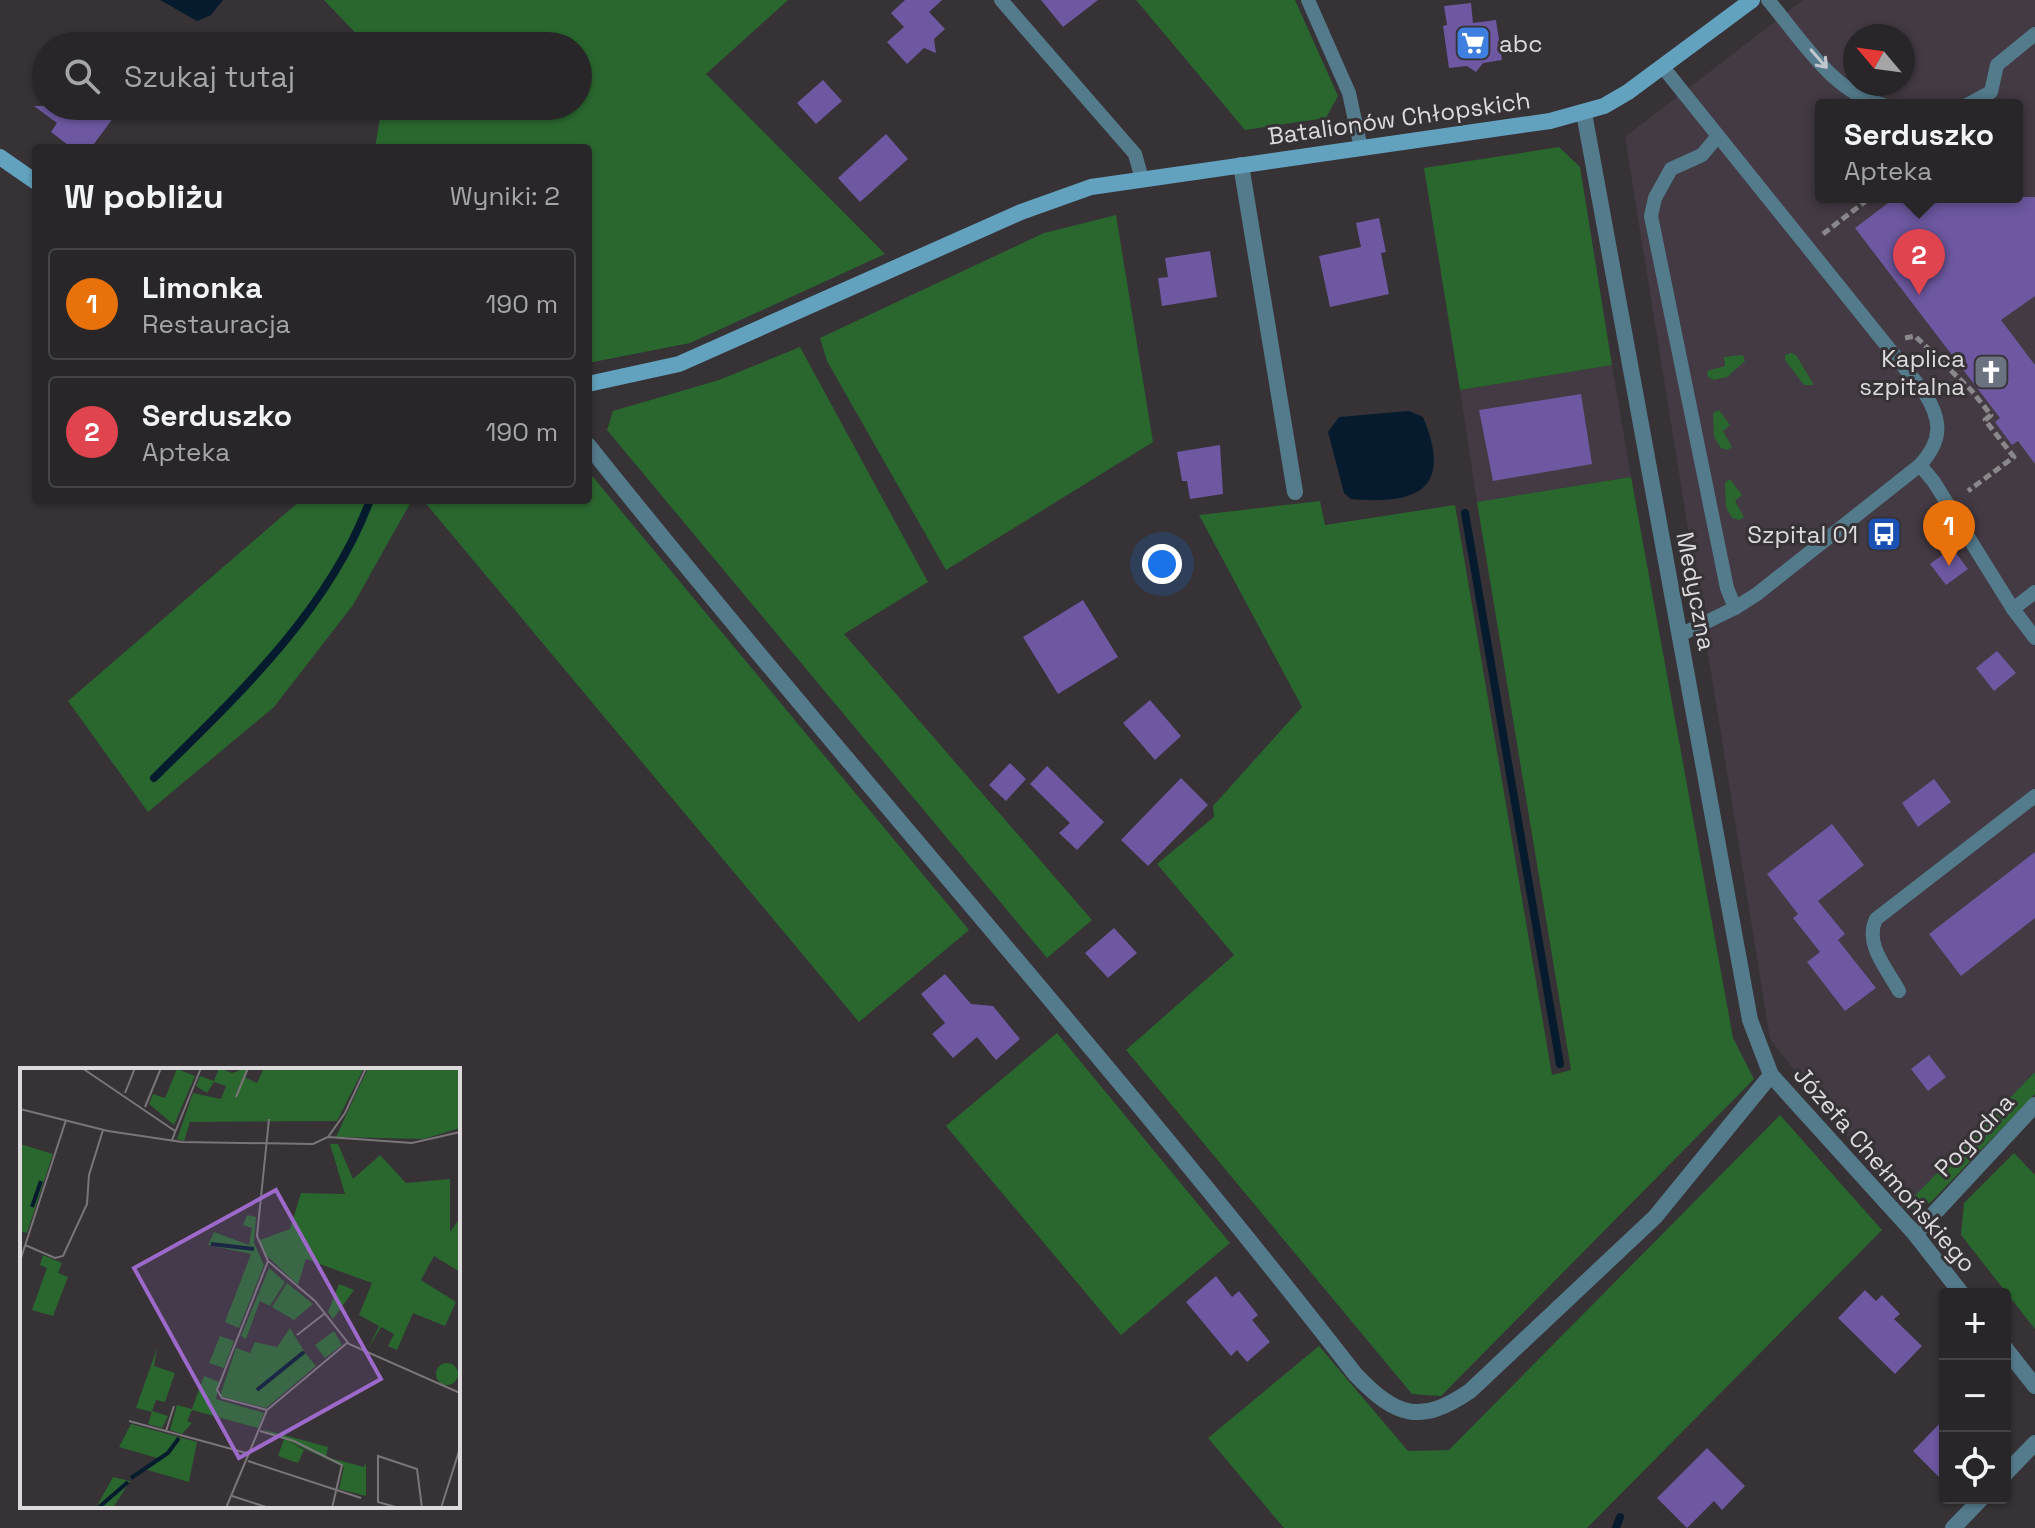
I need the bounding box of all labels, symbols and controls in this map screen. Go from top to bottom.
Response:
supermarket icon: abc [1454,24,1492,62]
north arrow [1843,24,1915,96]
place label: abc [1499,28,1543,59]
search box [32,32,592,120]
one-way arrow [1810,48,1828,69]
icon: search [60,54,104,98]
text: Szukaj tutaj [124,57,295,96]
street label: Batalionów Chłopskich [1266,84,1532,152]
popup [1815,99,2023,203]
text: Serduszko [1844,115,1994,154]
text: Apteka [1844,154,1932,188]
text: W pobliżu [64,175,224,218]
text: Wyniki: 2 [450,179,560,213]
pin: 2 [1893,229,1945,295]
text: Limonka [142,268,263,307]
text: 1 [86,287,98,321]
text: 190 m [486,287,558,321]
text: Restauracja [142,307,291,341]
place label: Kaplica szpitalna [1859,343,1965,402]
church icon: Kaplica szpitalna [1972,353,2010,391]
text: Serduszko [142,396,292,435]
text: 2 [84,415,100,449]
text: 190 m [486,415,558,449]
text: Apteka [142,435,230,469]
pin: 1 [1923,500,1975,566]
bus stop icon: Szpital 01 [1865,515,1903,553]
place label: Szpital 01 [1747,519,1858,550]
street label: Medyczna [1669,529,1723,653]
your location [1142,544,1182,584]
street label: Józefa Chełmońskiego [1787,1059,1983,1279]
inset map [20,1068,460,1508]
street label: Pogodna [1928,1087,2021,1183]
map controls [1939,1288,2011,1504]
button: + [1939,1288,2011,1360]
button: − [1939,1360,2011,1432]
button: locate [1939,1432,2011,1504]

